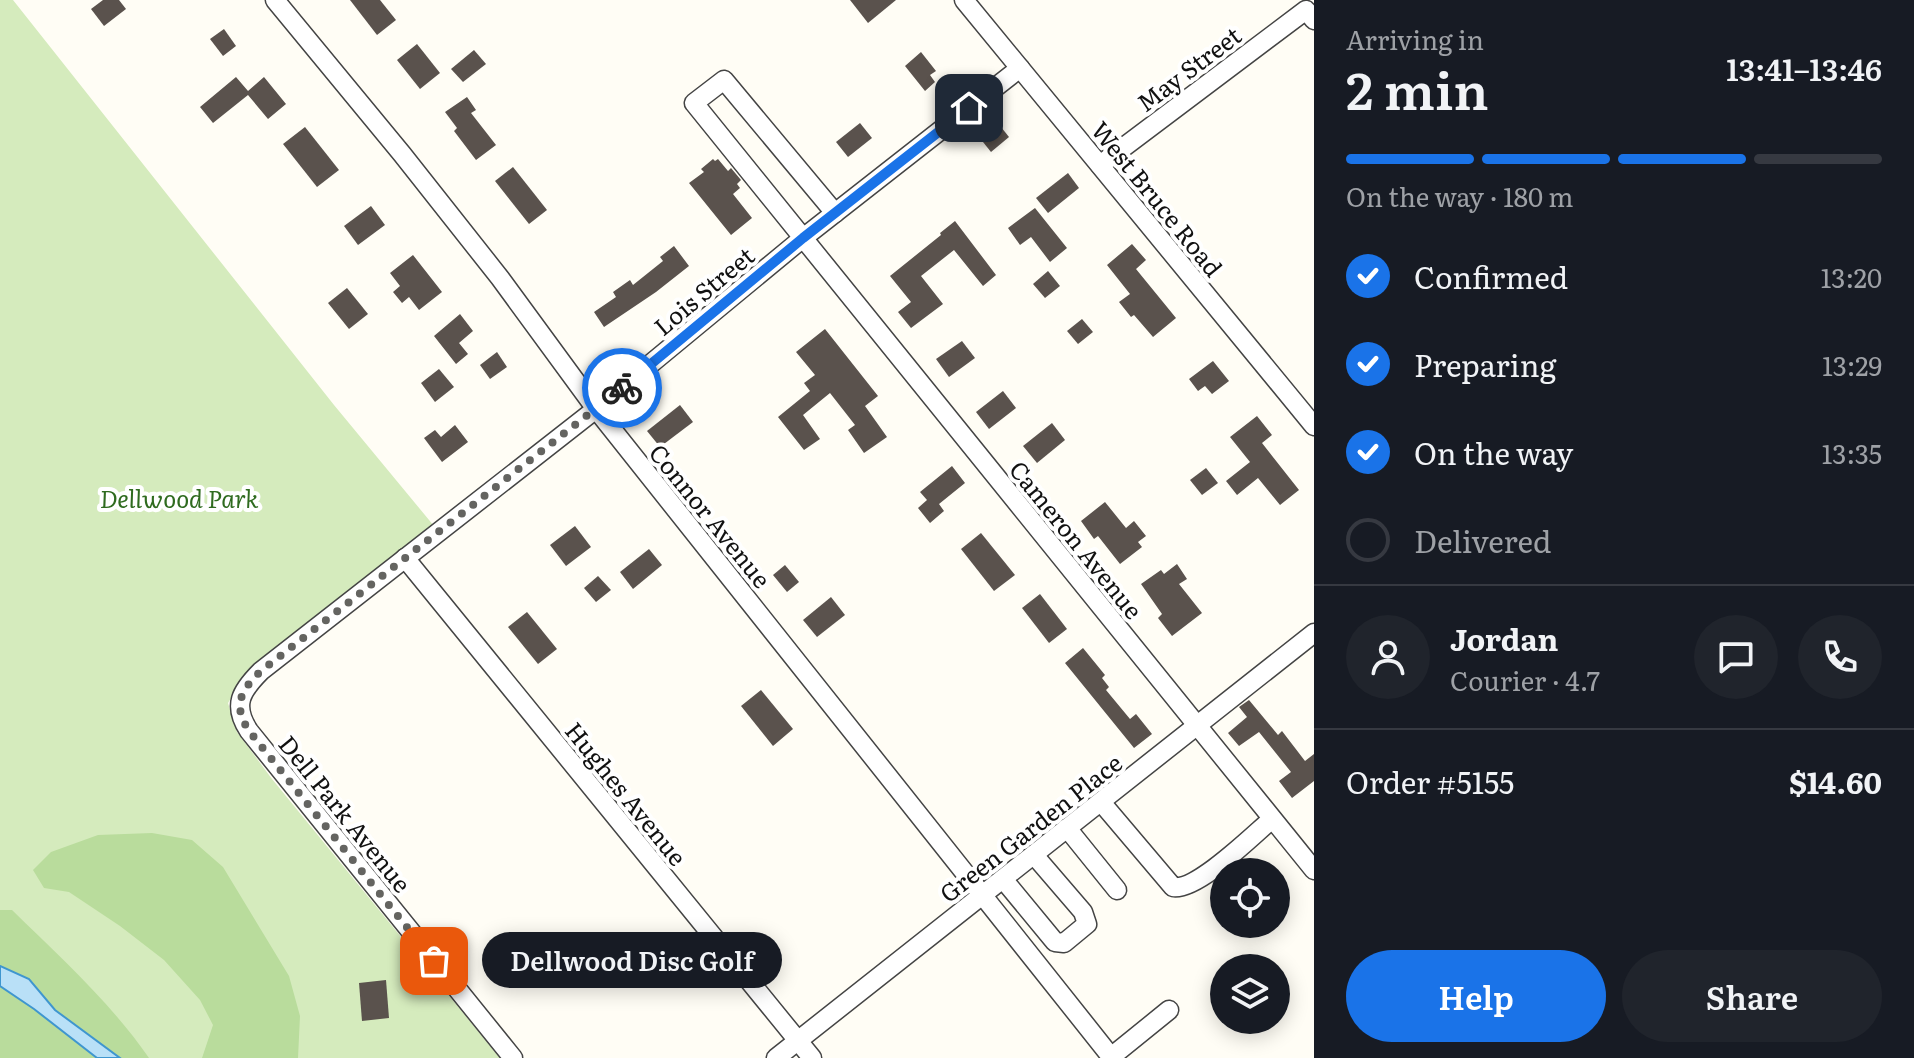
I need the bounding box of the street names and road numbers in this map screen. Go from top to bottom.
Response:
street label: May Street [1129,17,1248,119]
street label: West Bruce Road [1084,113,1232,283]
street label: Lois Street [645,237,761,343]
street label: Connor Avenue [642,436,780,594]
street label: Cameron Avenue [1002,452,1152,626]
street label: Hughes Avenue [558,714,696,872]
street label: Dell Park Avenue [272,727,420,899]
street label: Green Garden Place [931,744,1129,910]

